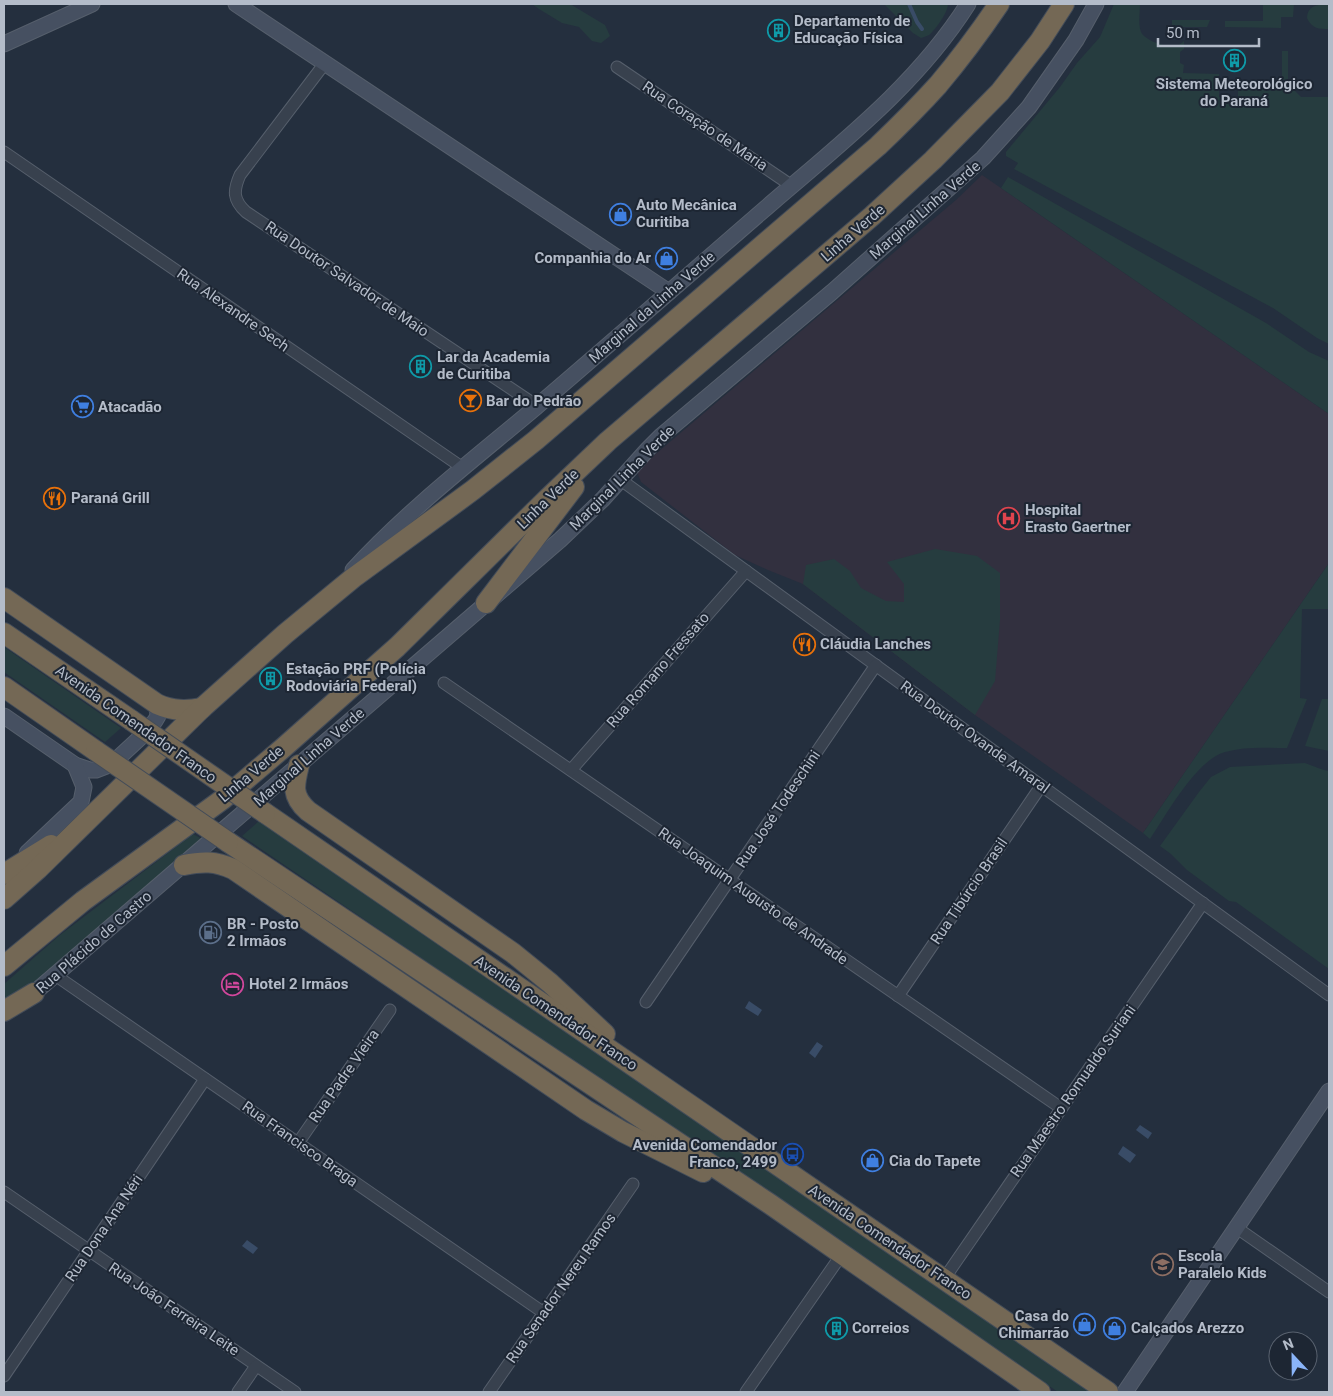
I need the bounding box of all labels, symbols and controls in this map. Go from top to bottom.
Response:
place label: Departamento de Educação Física [794,12,910,47]
scale bar [1158,15,1259,47]
building icon: Departamento de Educação Física [766,18,790,42]
text: 50 m [1166,24,1200,42]
building icon: Sistema Meteorológico do Paraná [1222,49,1246,73]
place label: Sistema Meteorológico do Paraná [1156,75,1312,110]
street label: Rua Coração de Maria [639,77,771,175]
street label: Marginal Linha Verde [866,157,984,263]
place label: Auto Mecânica Curitiba [636,196,737,231]
street label: Linha Verde [817,200,889,266]
shop icon: Auto Mecânica Curitiba [608,202,632,226]
street label: Rua Doutor Salvador de Maio [262,217,432,341]
shop icon: Companhia do Ar [655,246,679,270]
street label: Marginal da Linha Verde [585,247,719,367]
place label: Companhia do Ar [535,249,652,267]
street label: Rua Alexandre Sech [173,265,293,355]
place label: Lar da Academia de Curitiba [437,348,550,383]
building icon: Lar da Academia de Curitiba [409,354,433,378]
bar icon: Bar do Pedrão [458,389,482,413]
place label: Bar do Pedrão [486,392,581,410]
supermarket icon: Atacadão [70,395,94,419]
place label: Atacadão [98,398,162,416]
street label: Marginal Linha Verde [566,422,678,534]
street label: Linha Verde [513,465,583,533]
restaurant icon: Paraná Grill [43,486,67,510]
place label: Paraná Grill [71,489,150,507]
place label: Hospital Erasto Gaertner [1025,501,1131,536]
hospital icon: Hospital Erasto Gaertner [997,507,1021,531]
street label: Rua Romano Fressato [603,609,713,731]
restaurant icon: Cláudia Lanches [792,632,816,656]
place label: Cláudia Lanches [820,635,931,653]
place label: Estação PRF (Polícia Rodoviária Federal) [286,660,426,695]
street label: Avenida Comendador Franco [52,661,220,787]
building icon: Estação PRF (Polícia Rodoviária Federal) [258,666,282,690]
street label: Rua Doutor Ovande Amaral [897,677,1053,797]
street label: Marginal Linha Verde [250,704,368,810]
street label: Linha Verde [215,742,287,806]
street label: Rua José Todeschini [732,747,824,871]
street label: Rua Joaquim Augusto de Andrade [655,823,851,969]
street label: Rua Tibúrcio Brasil [927,834,1011,948]
street label: Rua Plácido de Castro [33,887,155,997]
place label: BR - Posto 2 Irmãos [227,915,299,950]
fuel station icon: BR - Posto 2 Irmãos [199,921,223,945]
street label: Avenida Comendador Franco [471,952,641,1074]
hotel icon: Hotel 2 Irmãos [221,972,245,996]
place label: Hotel 2 Irmãos [249,975,349,993]
street label: Rua Maestro Romualdo Suriani [1006,1001,1140,1181]
street label: Rua Padre Vieira [305,1026,383,1126]
street label: Rua Francisco Braga [239,1097,361,1191]
place label: Avenida Comendador Franco, 2499 [632,1136,777,1171]
bus stop icon: Avenida Comendador Franco, 2499 [781,1142,805,1166]
shop icon: Cia do Tapete [861,1149,885,1173]
place label: Cia do Tapete [889,1152,981,1170]
street label: Rua Dona Ana Néri [62,1171,146,1285]
street label: Avenida Comendador Franco [805,1181,975,1303]
street label: Rua Senador Nereu Ramos [502,1210,620,1366]
place label: Escola Paralelo Kids [1178,1247,1267,1282]
school or university icon: Escola Paralelo Kids [1150,1253,1174,1277]
street label: Rua João Ferreira Leite [105,1259,243,1359]
place label: Casa do Chimarrão [999,1307,1069,1342]
shop icon: Casa do Chimarrão [1073,1313,1097,1337]
building icon: Correios [824,1316,848,1340]
shop icon: Calçados Arezzo [1103,1316,1127,1340]
place label: Correios [852,1319,910,1337]
place label: Calçados Arezzo [1131,1319,1244,1337]
north arrow [1268,1331,1318,1381]
text: N [1281,1335,1296,1353]

